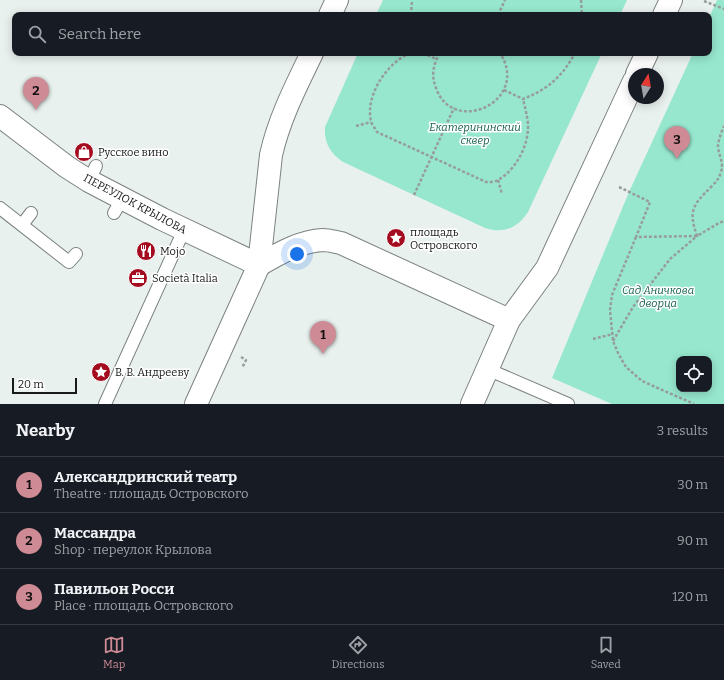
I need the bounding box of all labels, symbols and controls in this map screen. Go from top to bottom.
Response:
search box [12,12,712,56]
icon: search [26,23,48,45]
text: Search here [58,25,141,43]
north arrow [628,68,664,104]
pin: 2 [23,77,49,110]
park label: Екатерининский сквер [429,121,521,147]
pin: 3 [664,126,690,159]
shop icon: Русское вино [73,141,95,163]
place label: Русское вино [98,146,169,159]
street label: ПЕРЕУЛОК КРЫЛОВА [81,171,189,237]
place label: площадь Островского [410,226,477,252]
place icon: площадь Островского [385,227,407,249]
restaurant icon: Mojo [135,240,157,262]
your location [287,244,307,264]
place label: Mojo [160,245,185,258]
office icon: Società Italia [127,267,149,289]
place label: Società Italia [152,272,218,285]
park label: Сад Аничкова дворца [622,284,694,310]
pin: 1 [310,321,336,354]
map controls [676,356,712,392]
button: locate [676,356,712,392]
place icon: В. В. Андрееву [90,361,112,383]
place label: В. В. Андрееву [115,366,189,379]
scale bar [12,376,77,395]
text: 20 m [18,378,44,391]
text: Nearby [16,420,75,441]
text: 3 results [657,423,708,438]
text: Александринский театр [54,468,237,486]
text: 1 [26,477,32,492]
text: 30 m [677,477,708,492]
text: Theatre · площадь Островского [54,486,248,501]
text: Массандра [54,524,136,542]
text: 2 [25,533,33,548]
text: 90 m [677,533,708,548]
text: Shop · переулок Крылова [54,542,212,557]
text: Павильон Росси [54,580,174,598]
text: 3 [25,589,33,604]
text: 120 m [672,589,708,604]
text: Place · площадь Островского [54,598,233,613]
tab: Map [103,634,125,671]
tab: Directions [332,634,384,671]
tab: Saved [591,634,621,671]

